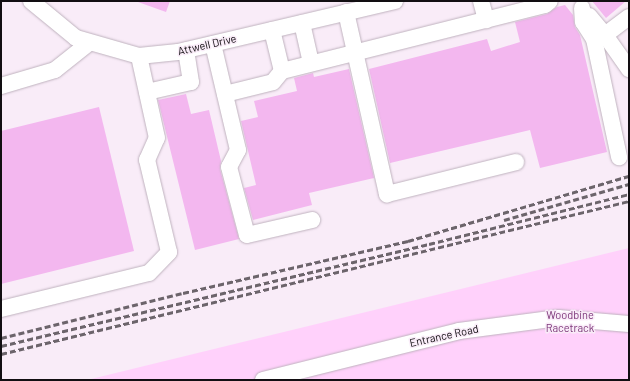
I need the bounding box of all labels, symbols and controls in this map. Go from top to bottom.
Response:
street label: Attwell Drive [176,32,238,58]
park label: Woodbine Racetrack [546,309,594,335]
street label: Entrance Road [408,322,480,350]

